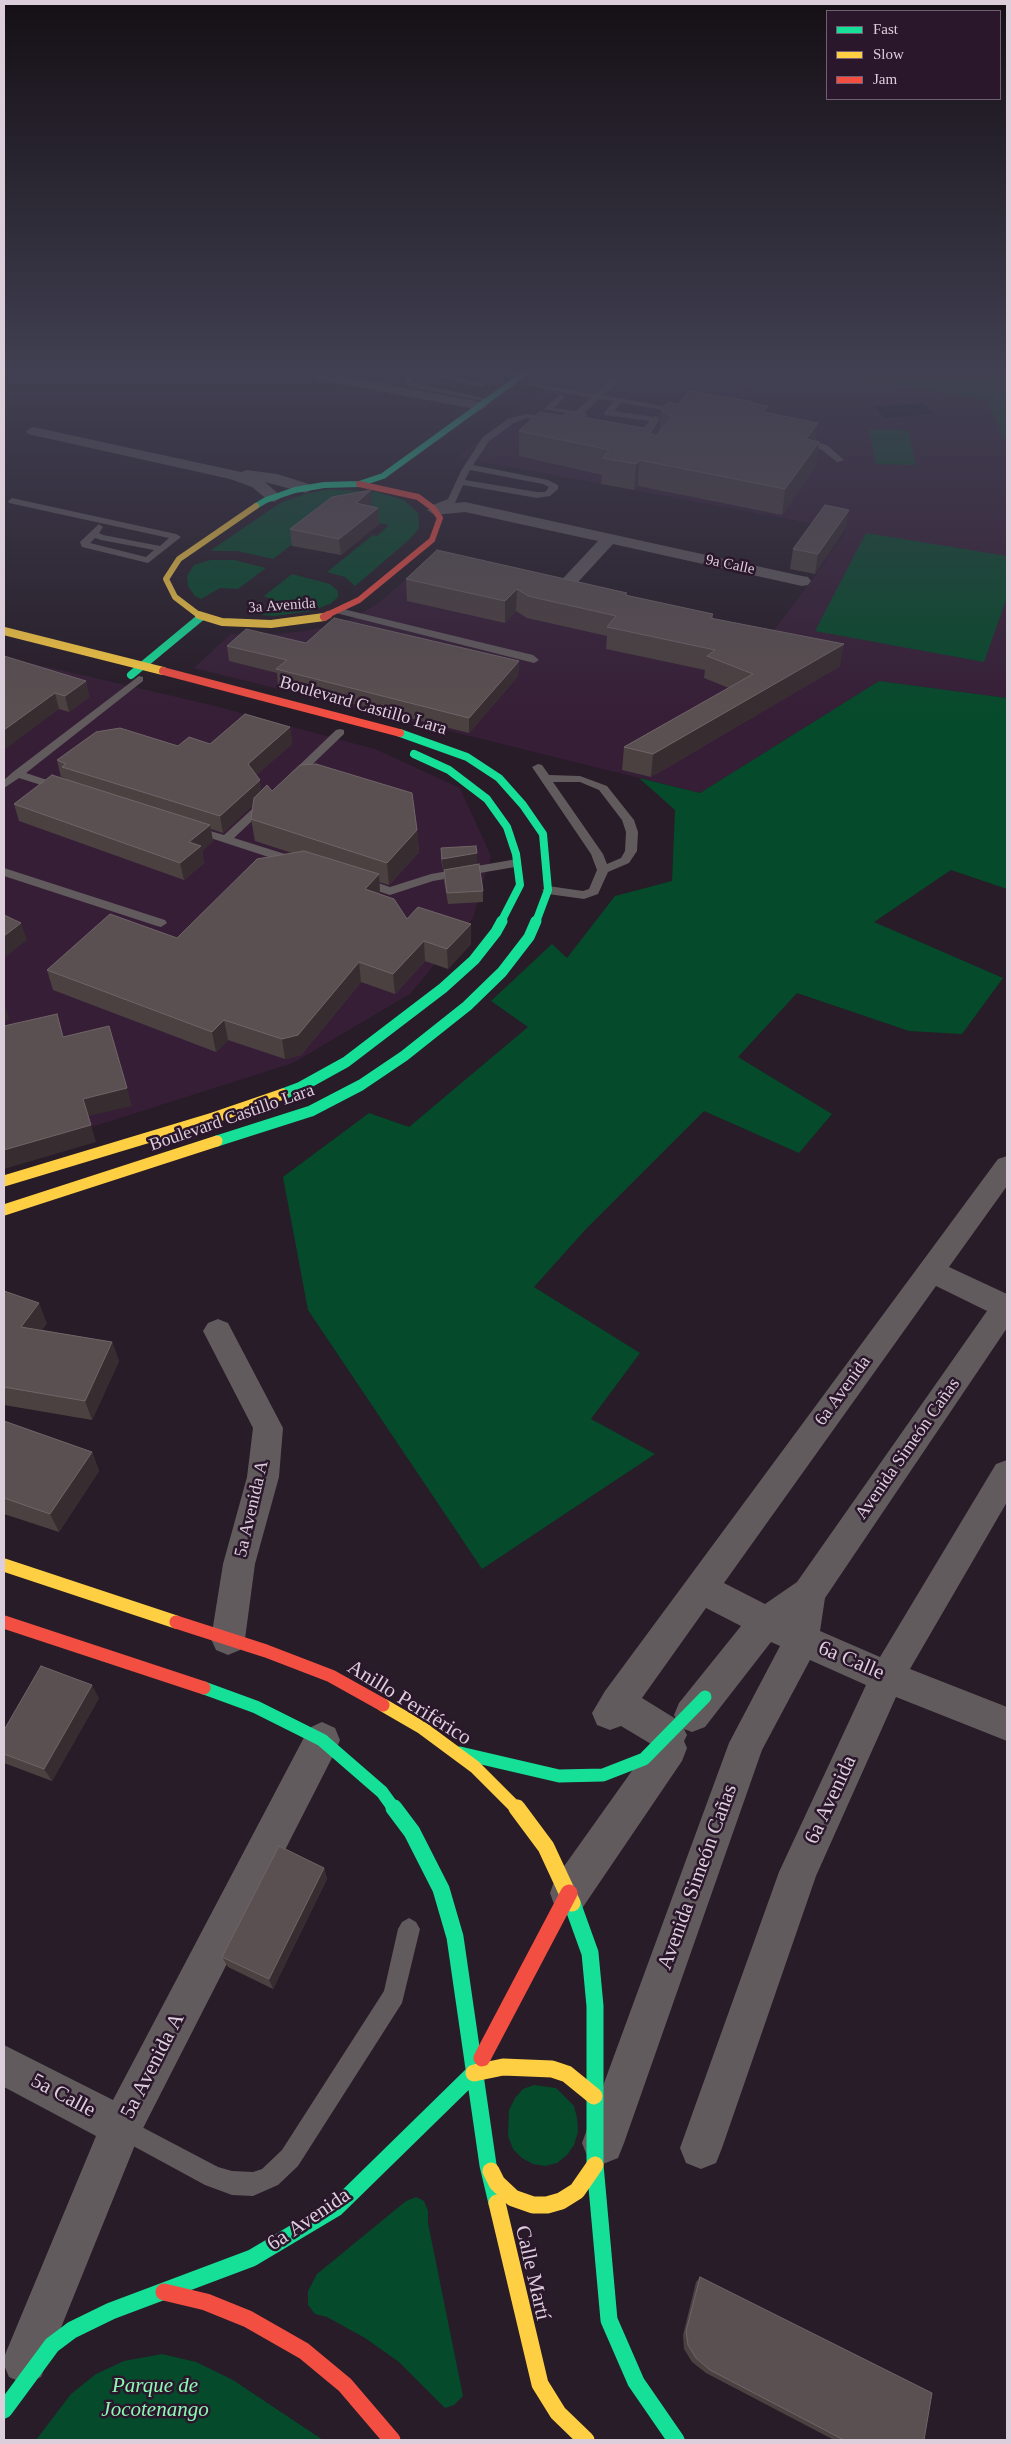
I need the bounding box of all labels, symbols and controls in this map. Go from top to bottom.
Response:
legend [826,10,1001,100]
text: Fast [873,21,898,37]
text: Slow [873,46,904,62]
text: Jam [873,71,897,87]
street label: 9a Calle [704,551,756,579]
street label: 3a Avenida [248,595,316,617]
street label: Boulevard Castillo Lara [277,672,449,740]
street label: Boulevard Castillo Lara [147,1080,317,1156]
street label: 6a Avenida [810,1352,876,1430]
street label: Avenida Simeón Cañas [851,1374,965,1524]
street label: 5a Avenida A [230,1459,274,1559]
street label: 6a Calle [814,1636,888,1686]
street label: Anillo Periférico [342,1655,476,1751]
street label: 6a Avenida [800,1752,862,1848]
street label: Avenida Simeón Cañas [653,1781,743,1973]
street label: 5a Avenida A [116,2009,190,2123]
street label: 5a Calle [26,2069,100,2123]
street label: 6a Avenida [263,2183,355,2257]
street label: Calle Martí [509,2223,555,2323]
park label: Parque de Jocotenango [101,2373,209,2423]

